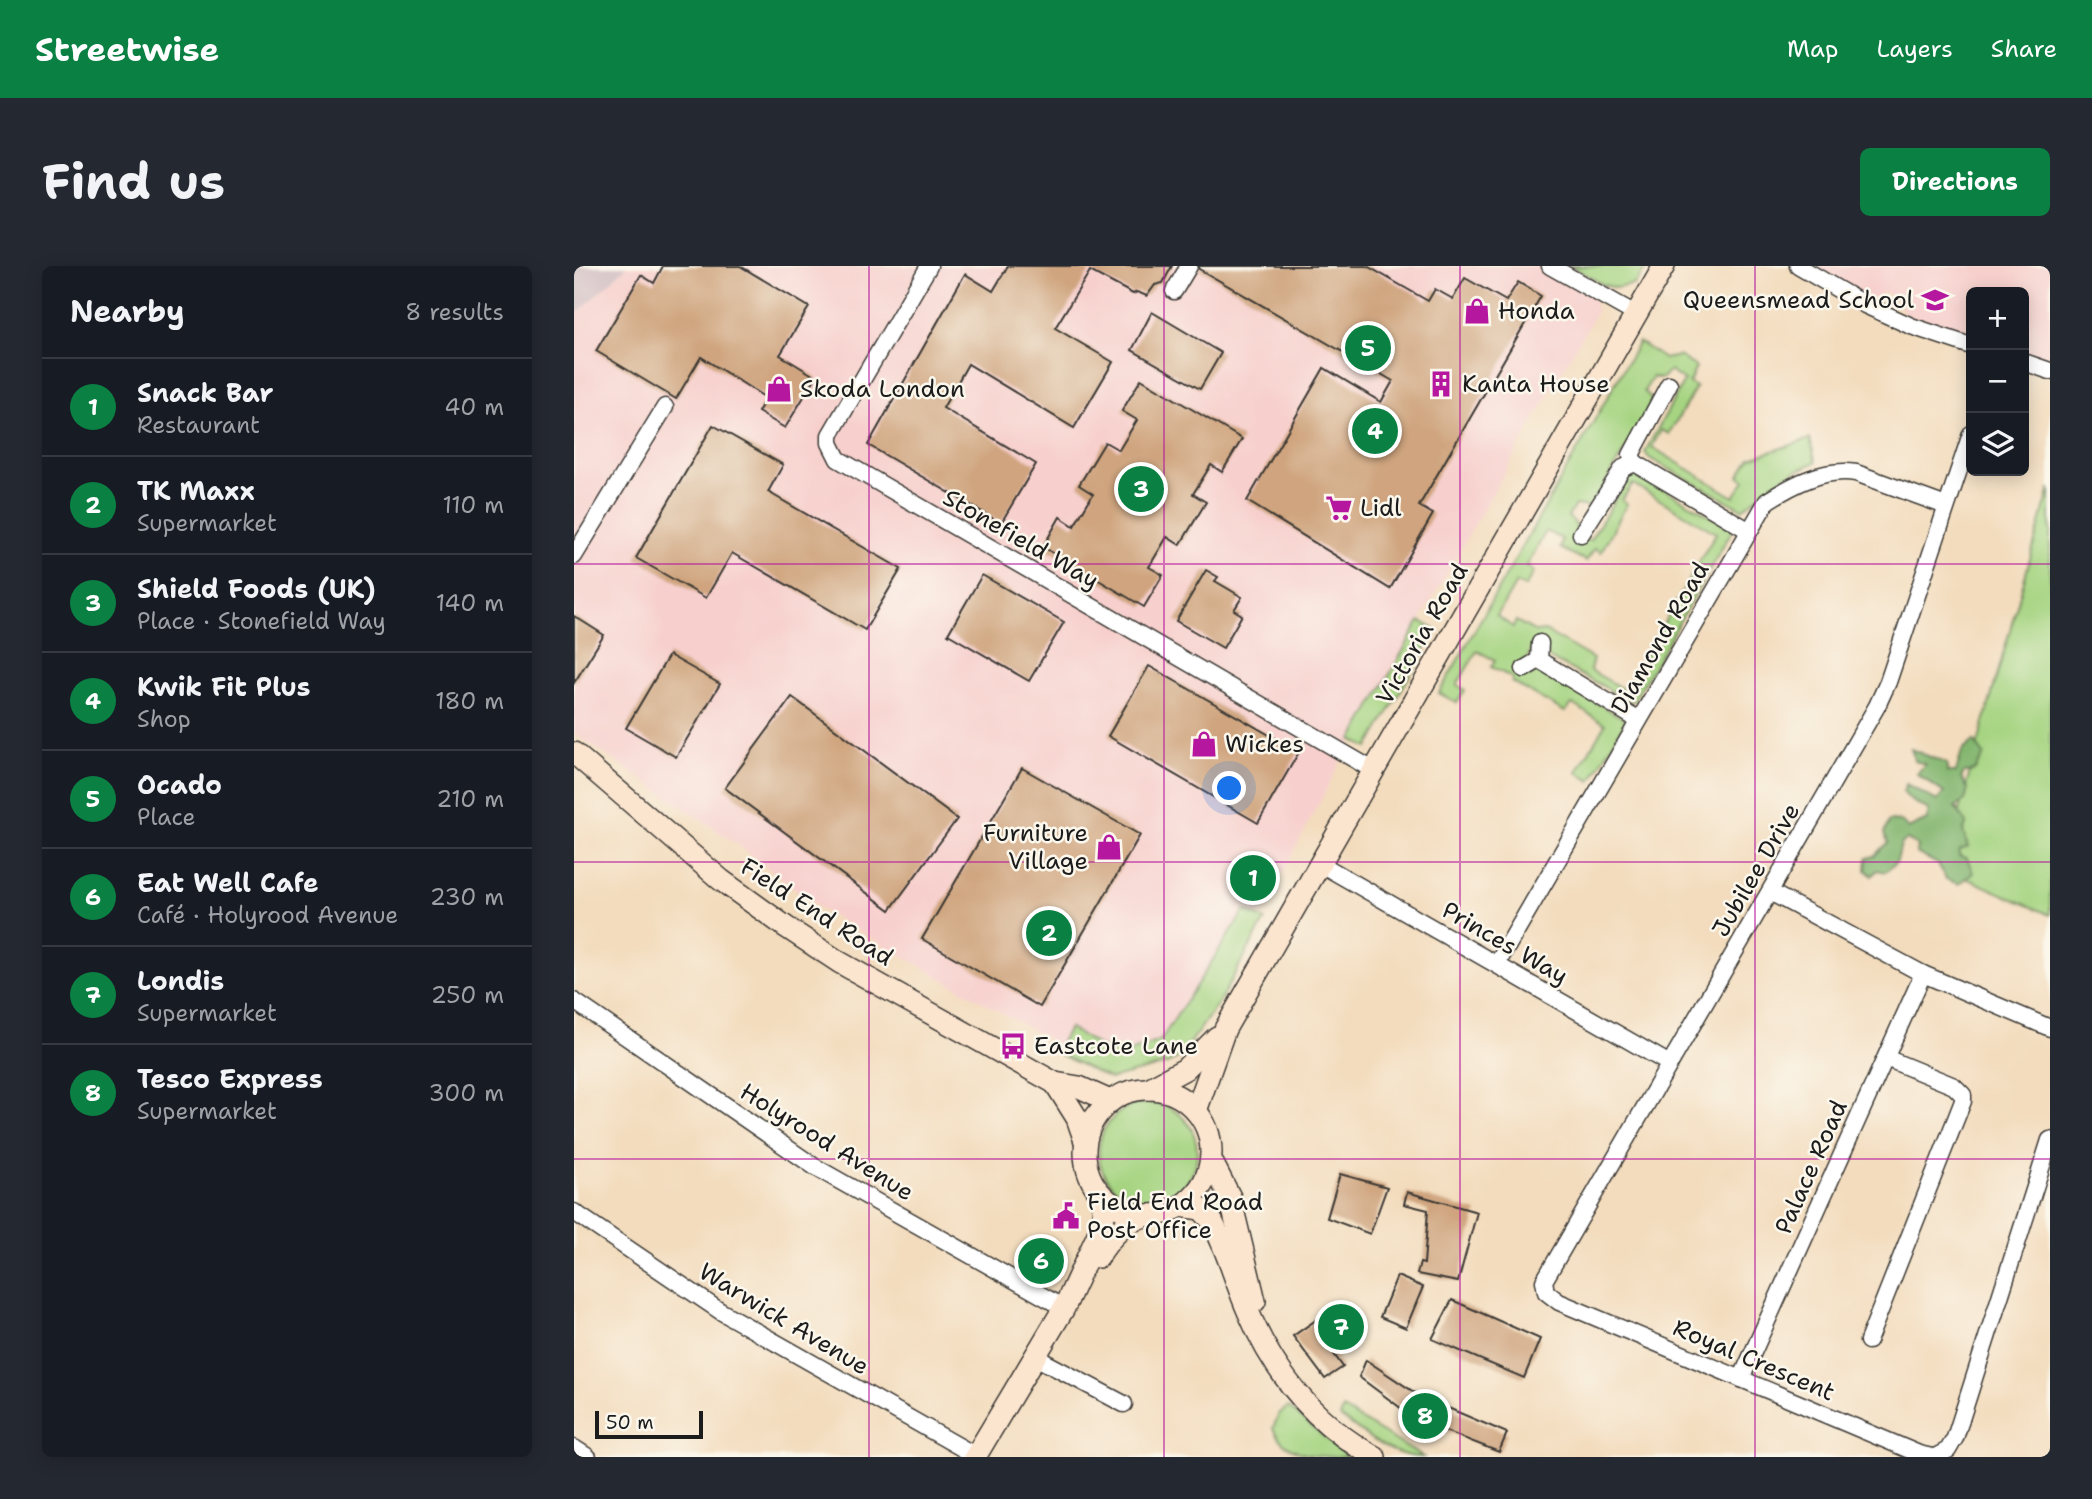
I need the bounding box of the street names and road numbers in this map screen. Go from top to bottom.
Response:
street label: Stonefield Way [937,481,1105,597]
street label: Diamond Road [1603,556,1717,720]
street label: Victoria Road [1369,557,1475,711]
street label: Jubilee Drive [1705,797,1807,943]
street label: Field End Road [734,851,900,973]
street label: Princes Way [1436,894,1574,992]
street label: Holyrood Avenue [734,1076,920,1208]
street label: Palace Road [1767,1095,1855,1239]
street label: Warwick Avenue [693,1256,875,1382]
street label: Royal Crescent [1668,1312,1840,1408]

